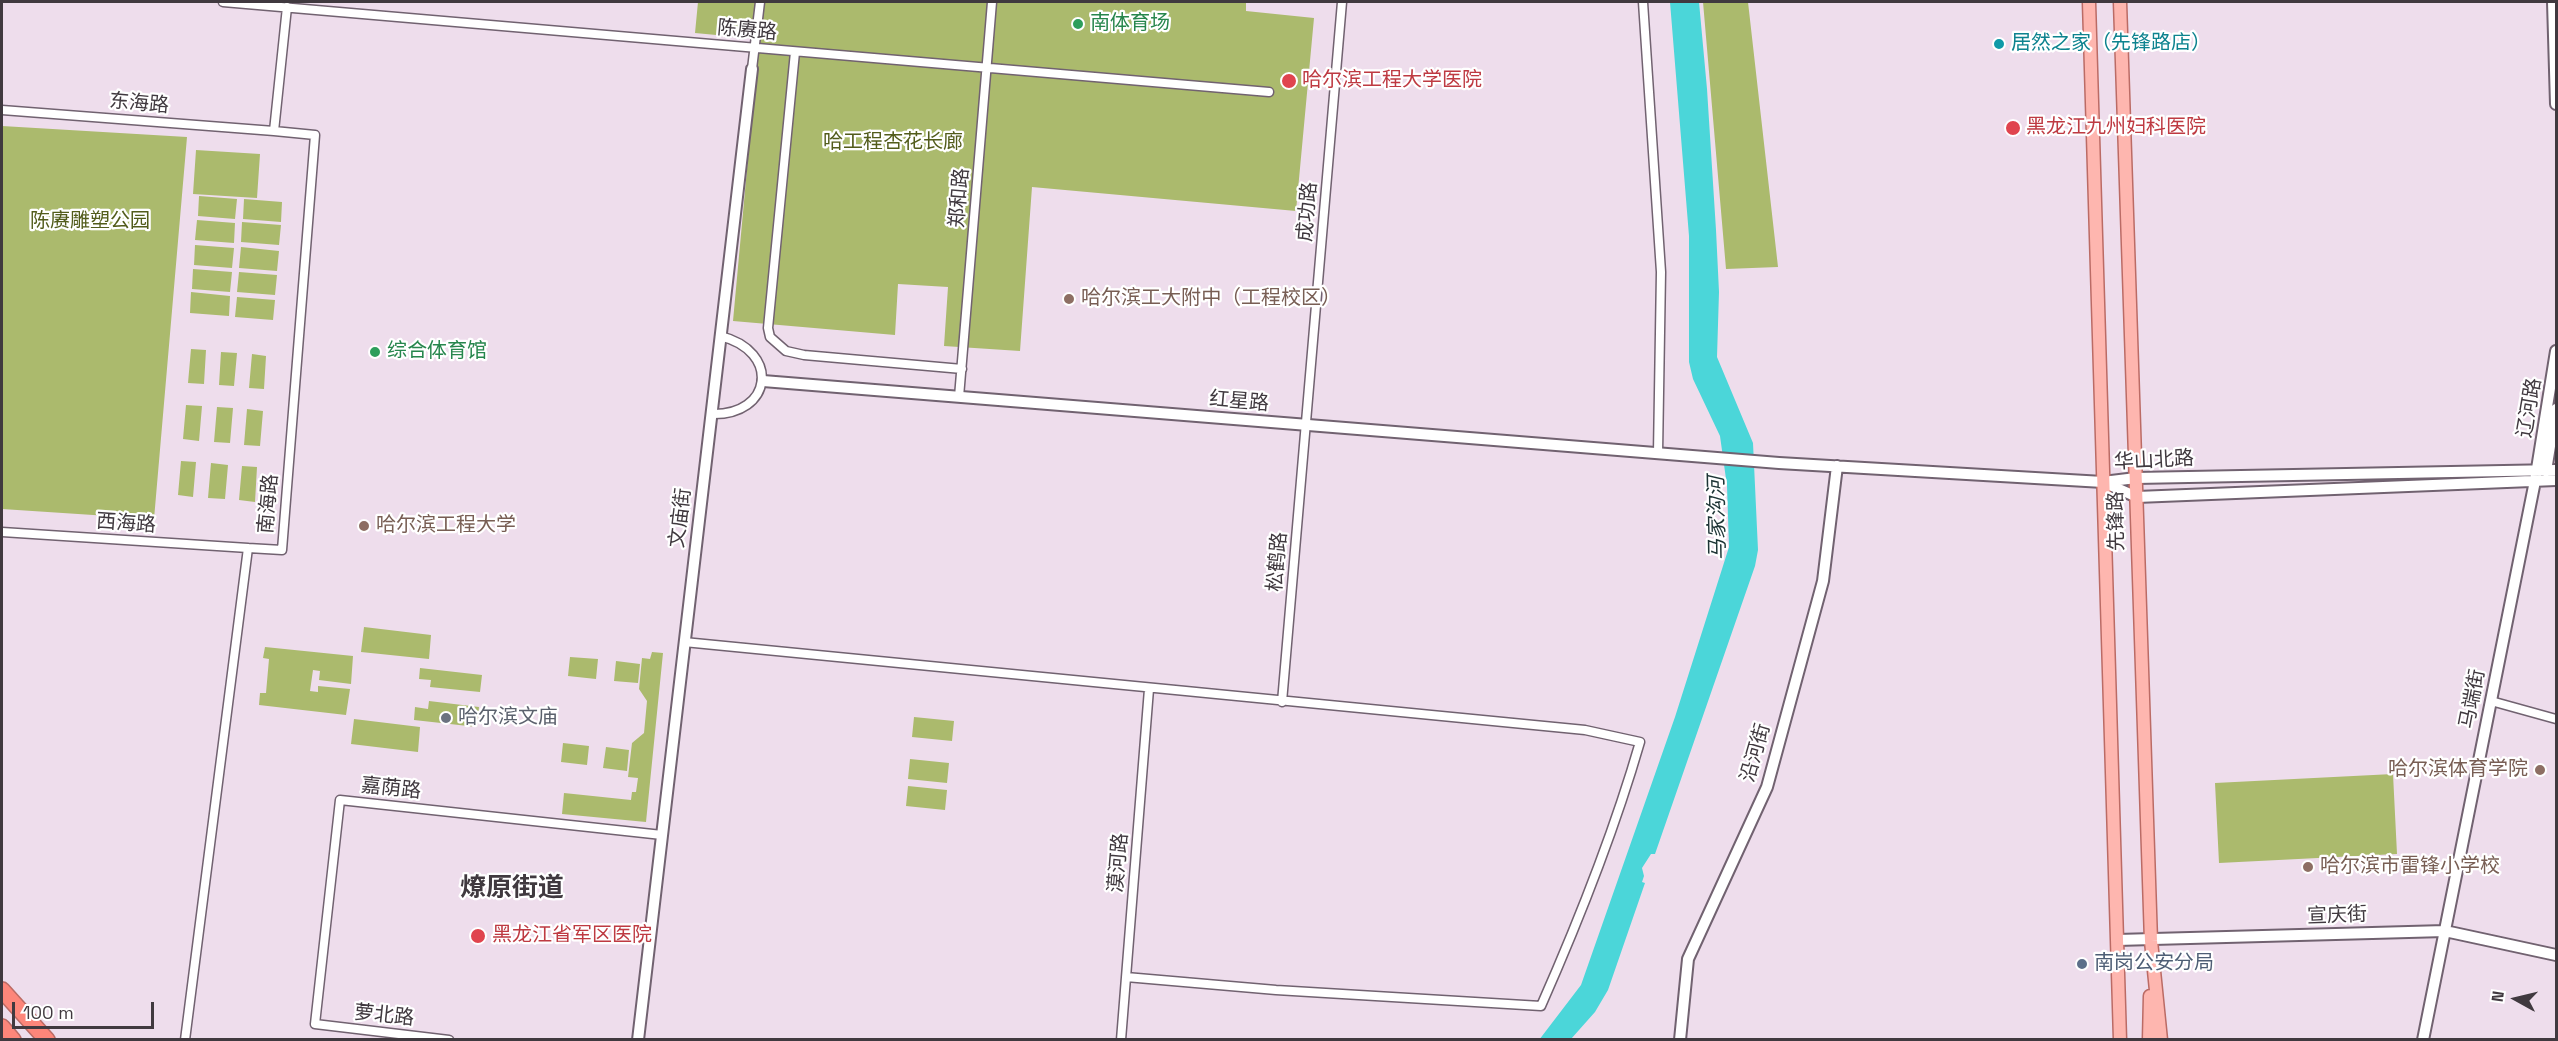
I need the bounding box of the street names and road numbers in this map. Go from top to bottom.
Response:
street label: 陈赓路 [716,16,778,46]
street label: 东海路 [108,89,170,119]
street label: 郑和路 [945,167,975,229]
street label: 成功路 [1293,181,1323,243]
street label: 辽河路 [2513,376,2547,440]
street label: 红星路 [1208,387,1270,417]
street label: 华山北路 [2113,447,2195,475]
street label: 南海路 [254,473,284,535]
street label: 文庙街 [665,487,697,549]
street label: 先锋路 [2104,491,2130,551]
street label: 西海路 [95,510,157,538]
street label: 松鹤路 [1263,531,1293,593]
street label: 马端街 [2455,667,2491,731]
street label: 沿河街 [1736,721,1776,785]
street label: 嘉荫路 [360,774,422,804]
street label: 漠河路 [1104,832,1134,894]
street label: 宣庆街 [2307,903,2367,929]
street label: 萝北路 [353,1001,415,1031]

